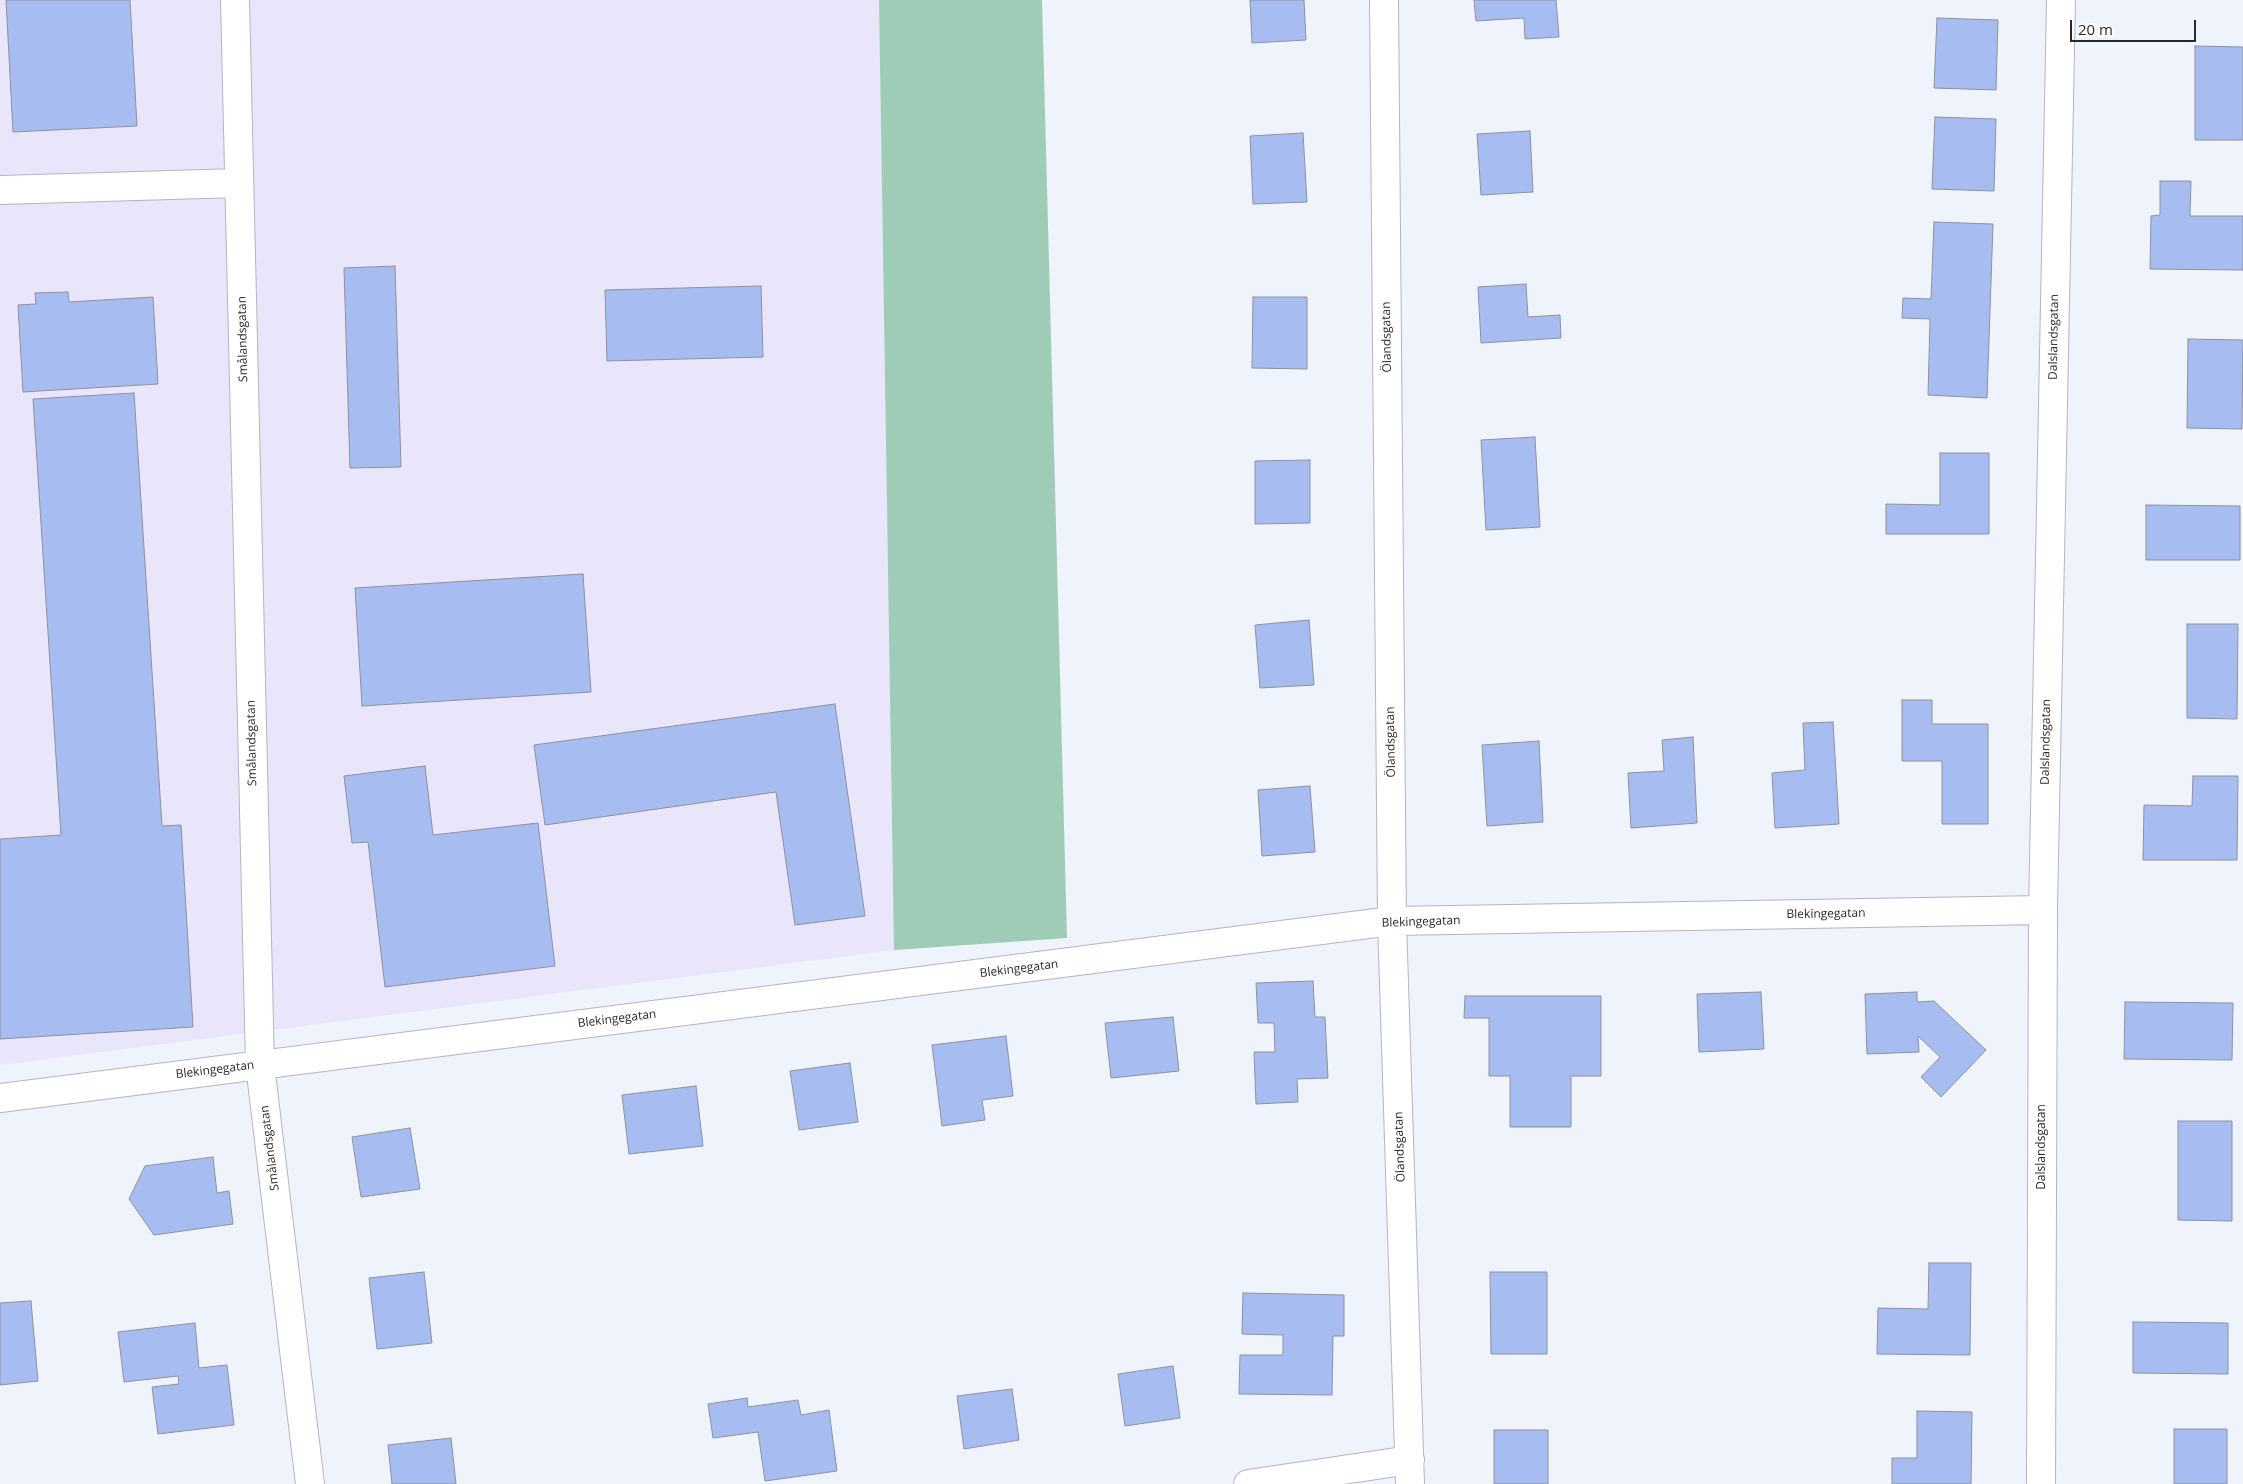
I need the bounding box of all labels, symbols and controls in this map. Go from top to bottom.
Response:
scale bar [2073,10,2199,42]
text: 20 m [2078,19,2113,39]
street label: Dalslandsgatan [2046,294,2062,380]
street label: Smålandsgatan [235,296,251,382]
street label: Ölandsgatan [1379,301,1395,373]
street label: Dalslandsgatan [2038,699,2054,785]
street label: Smålandsgatan [244,700,260,786]
street label: Ölandsgatan [1383,706,1399,778]
street label: Blekingegatan [1786,906,1866,922]
street label: Blekingegatan [1381,913,1461,931]
street label: Blekingegatan [979,957,1059,981]
street label: Blekingegatan [577,1007,657,1031]
street label: Blekingegatan [175,1058,255,1082]
street label: Smålandsgatan [258,1104,282,1192]
street label: Dalslandsgatan [2035,1104,2049,1190]
street label: Ölandsgatan [1392,1111,1408,1183]

